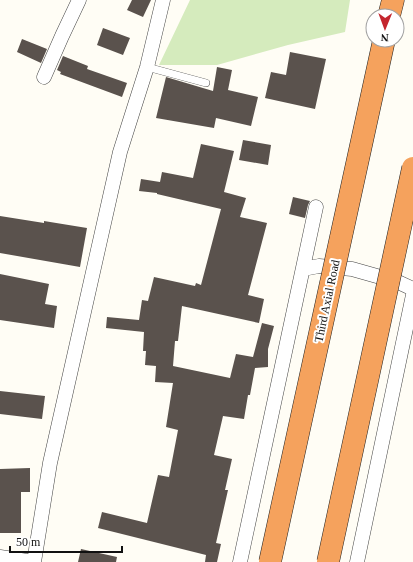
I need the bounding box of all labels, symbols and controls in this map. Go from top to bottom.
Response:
north arrow [365,8,405,48]
text: N [381,32,389,44]
street label: Third Axial Road [311,258,343,344]
scale bar [10,528,122,554]
text: 50 m [16,535,41,549]

